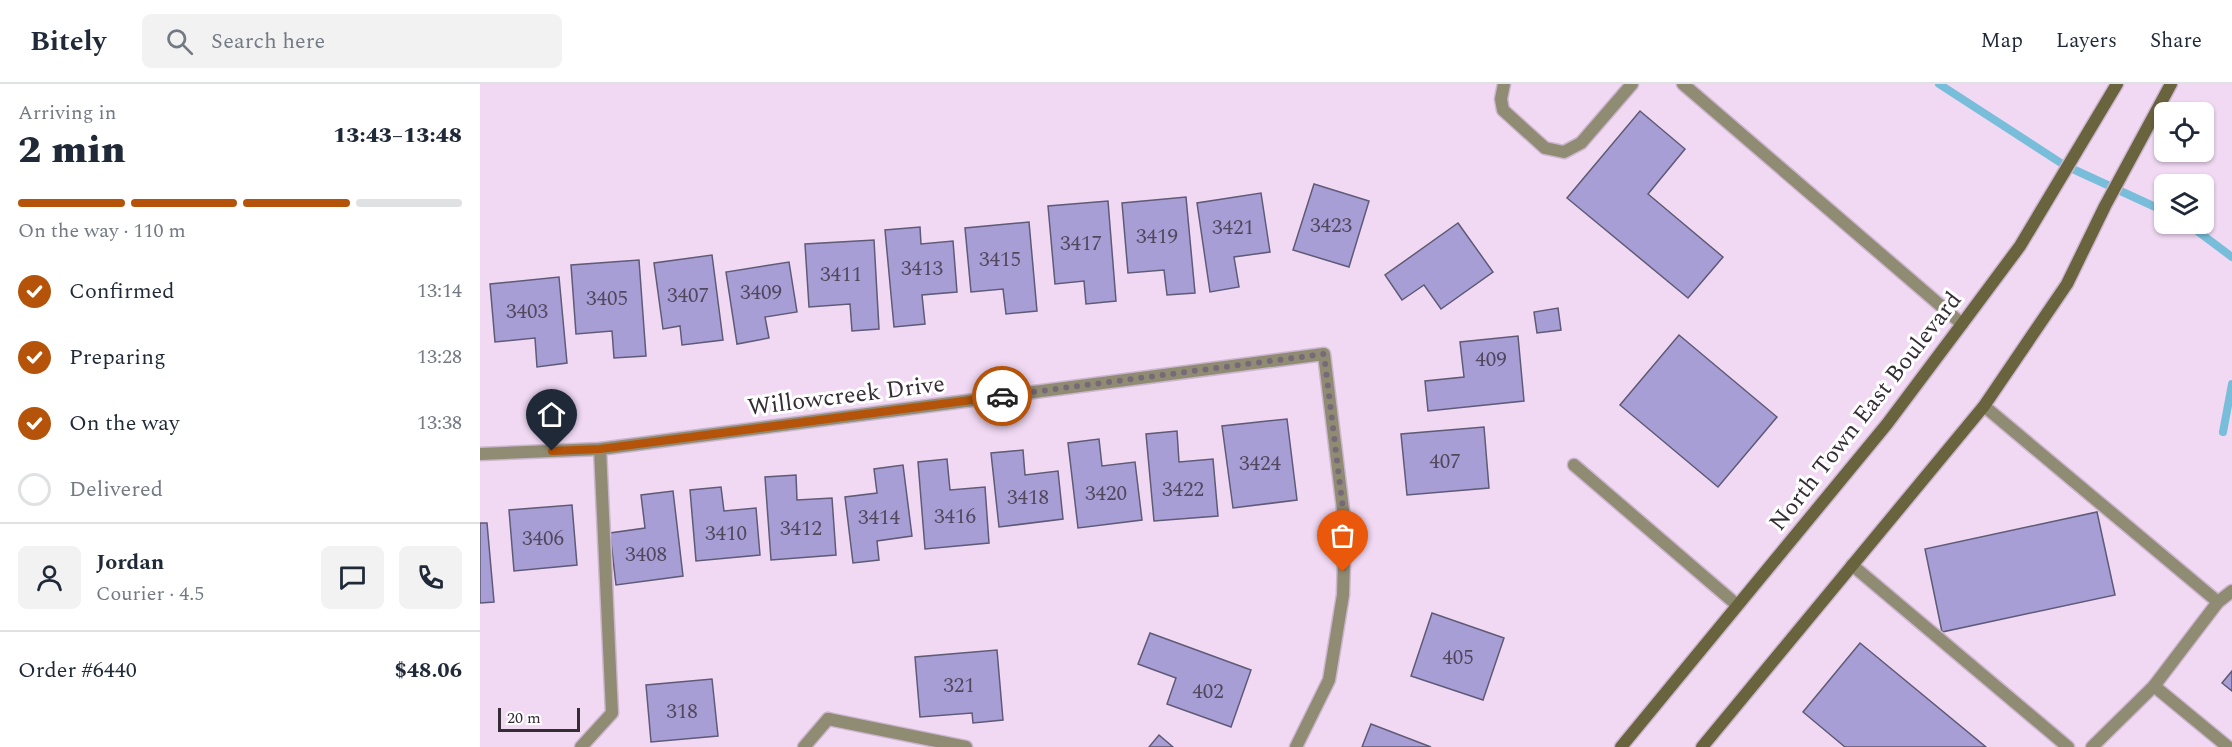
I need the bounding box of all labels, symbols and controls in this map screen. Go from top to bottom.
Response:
search box [142,14,562,68]
text: Bitely [30,20,106,63]
icon: search [163,25,196,58]
text: Search here [211,25,325,58]
text: Map [1981,25,2023,57]
text: Layers [2056,25,2117,57]
text: Share [2150,25,2202,57]
text: Arriving in [18,98,116,128]
map controls [2154,102,2214,234]
button: locate [2154,102,2214,162]
text: 13:43–13:48 [333,119,462,152]
text: 2 min [18,121,126,180]
button: layers [2154,174,2214,234]
house number: 3423 [1310,210,1352,242]
house number: 3421 [1212,212,1254,244]
text: On the way · 110 m [18,216,186,246]
house number: 3419 [1136,221,1178,253]
house number: 3417 [1060,228,1102,260]
house number: 3415 [979,244,1021,276]
house number: 3413 [901,253,943,285]
house number: 3411 [820,259,862,291]
icon: check [18,275,51,308]
text: Confirmed [69,275,175,308]
text: 13:14 [417,276,462,306]
house number: 3409 [740,277,782,309]
house number: 3407 [667,280,709,312]
house number: 3405 [586,283,628,315]
street label: North Town East Boulevard [1761,284,1971,539]
house number: 3403 [506,296,548,328]
icon: check [18,341,51,374]
text: Preparing [69,341,166,374]
text: 13:28 [417,342,462,372]
house number: 409 [1475,344,1507,376]
street label: Willowcreek Drive [745,366,947,426]
courier [972,366,1032,426]
icon: car [986,380,1019,413]
pin [526,389,577,451]
icon: home [535,398,568,431]
icon: check [18,407,51,440]
text: On the way [69,407,180,440]
text: 13:38 [417,408,462,438]
house number: 407 [1429,446,1461,478]
house number: 3424 [1239,448,1281,480]
text: Delivered [69,473,163,506]
house number: 3422 [1162,474,1204,506]
house number: 3420 [1085,478,1127,510]
house number: 3418 [1007,482,1049,514]
house number: 3416 [934,501,976,533]
house number: 3414 [858,502,900,534]
pin [1317,510,1368,572]
house number: 3412 [780,513,822,545]
house number: 3410 [705,518,747,550]
icon: bag [1326,519,1359,552]
house number: 3406 [522,523,564,555]
house number: 3408 [625,539,667,571]
button: person [18,546,81,609]
text: Jordan [96,546,164,579]
button: chat [321,546,384,609]
button: phone [399,546,462,609]
text: Courier · 4.5 [96,579,204,609]
house number: 405 [1442,642,1474,674]
text: Order #6440 [18,654,137,687]
text: $48.06 [394,654,462,687]
house number: 321 [943,670,975,702]
house number: 402 [1192,676,1224,708]
house number: 318 [666,696,698,728]
scale bar [498,705,580,732]
text: 20 m [507,706,541,730]

